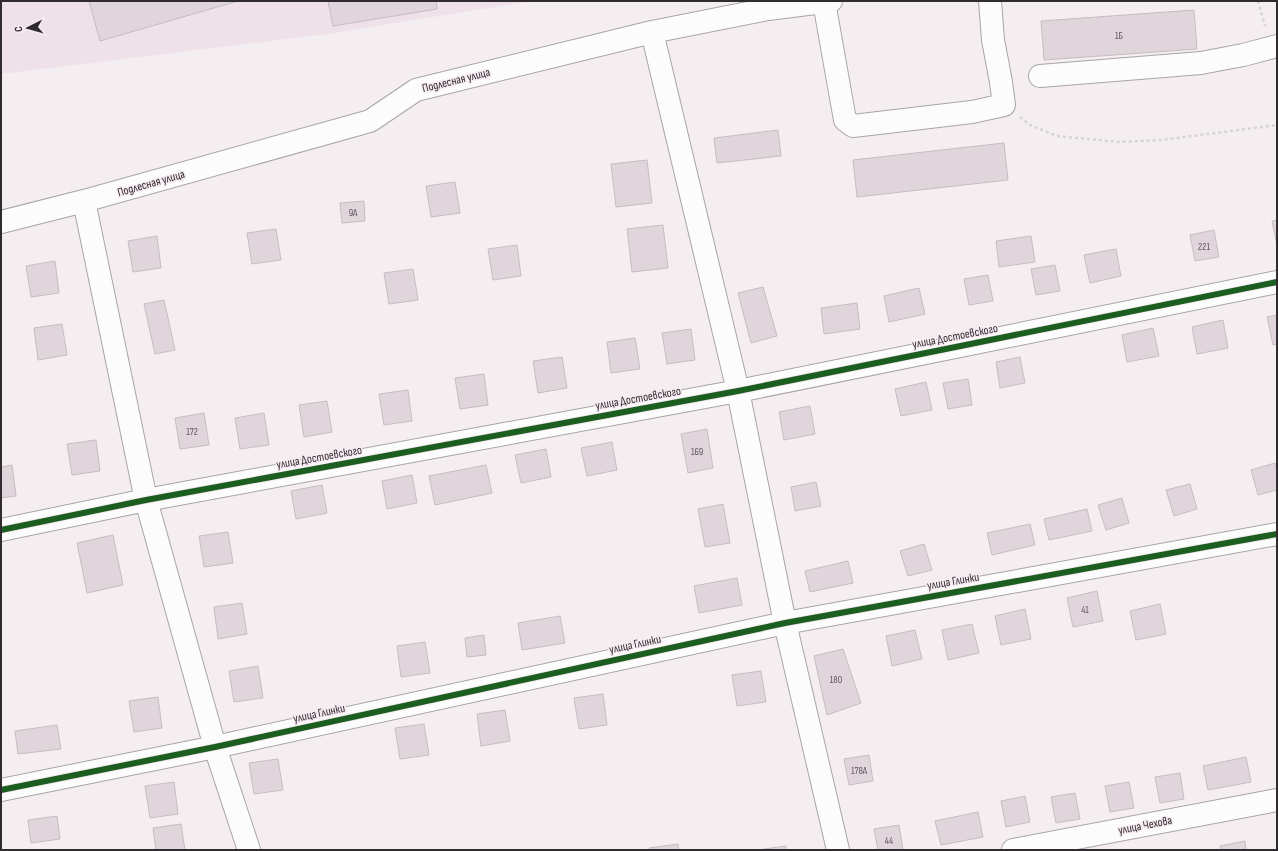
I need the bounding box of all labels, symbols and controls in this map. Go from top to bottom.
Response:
north arrow [8,8,48,48]
text: С [12,25,25,32]
house number: 1Б [1115,30,1124,42]
street label: Подлесная улица [421,65,492,96]
street label: Подлесная улица [116,167,187,200]
house number: 9А [349,207,358,219]
house number: 221 [1198,241,1210,253]
street label: улица Достоевского [911,321,999,352]
street label: улица Достоевского [594,384,682,413]
house number: 172 [186,426,198,438]
street label: улица Достоевского [275,443,363,472]
house number: 169 [691,446,703,458]
street label: улица Глинки [926,570,980,593]
house number: 41 [1081,604,1089,616]
street label: улица Глинки [608,632,662,657]
house number: 180 [830,674,842,686]
street label: улица Глинки [292,701,346,726]
house number: 178А [851,765,868,777]
street label: улица Чехова [1117,813,1174,838]
house number: 44 [885,835,893,847]

